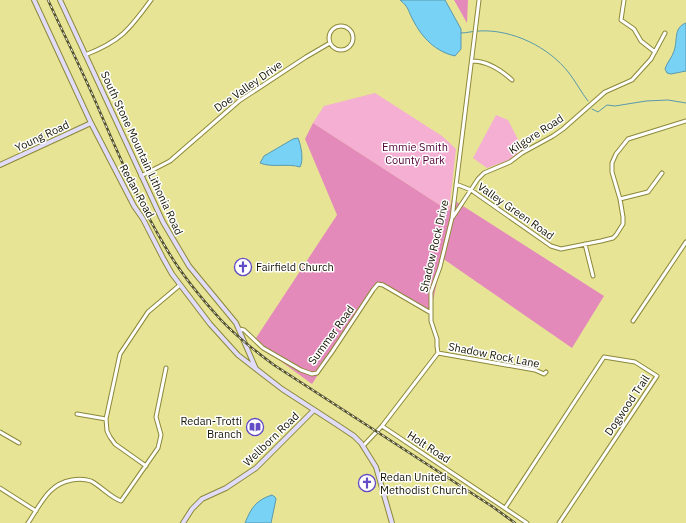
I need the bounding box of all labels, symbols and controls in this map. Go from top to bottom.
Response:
street label: Doe Valley Drive [211,57,285,115]
street label: South Stone Mountain Lithonia Road [98,69,186,237]
street label: Kilgore Road [506,111,566,157]
street label: Young Road [13,117,71,155]
park label: Emmie Smith County Park [382,140,448,167]
street label: Redan Road [117,162,157,220]
street label: Valley Green Road [475,179,557,243]
street label: Shadow Rock Drive [417,198,451,294]
church icon: Fairfield Church [233,257,253,277]
place label: Fairfield Church [256,260,334,274]
street label: Summer Road [305,303,357,367]
street label: Shadow Rock Lane [447,339,541,371]
street label: Dogwood Trail [601,372,653,438]
street label: Wellborn Road [240,409,302,469]
place label: Redan-Trotti Branch [180,414,242,441]
library icon: Redan-Trotti Branch [245,417,265,437]
street label: Holt Road [405,428,453,466]
place label: Redan United Methodist Church [380,470,467,497]
church icon: Redan United Methodist Church [357,473,377,493]

